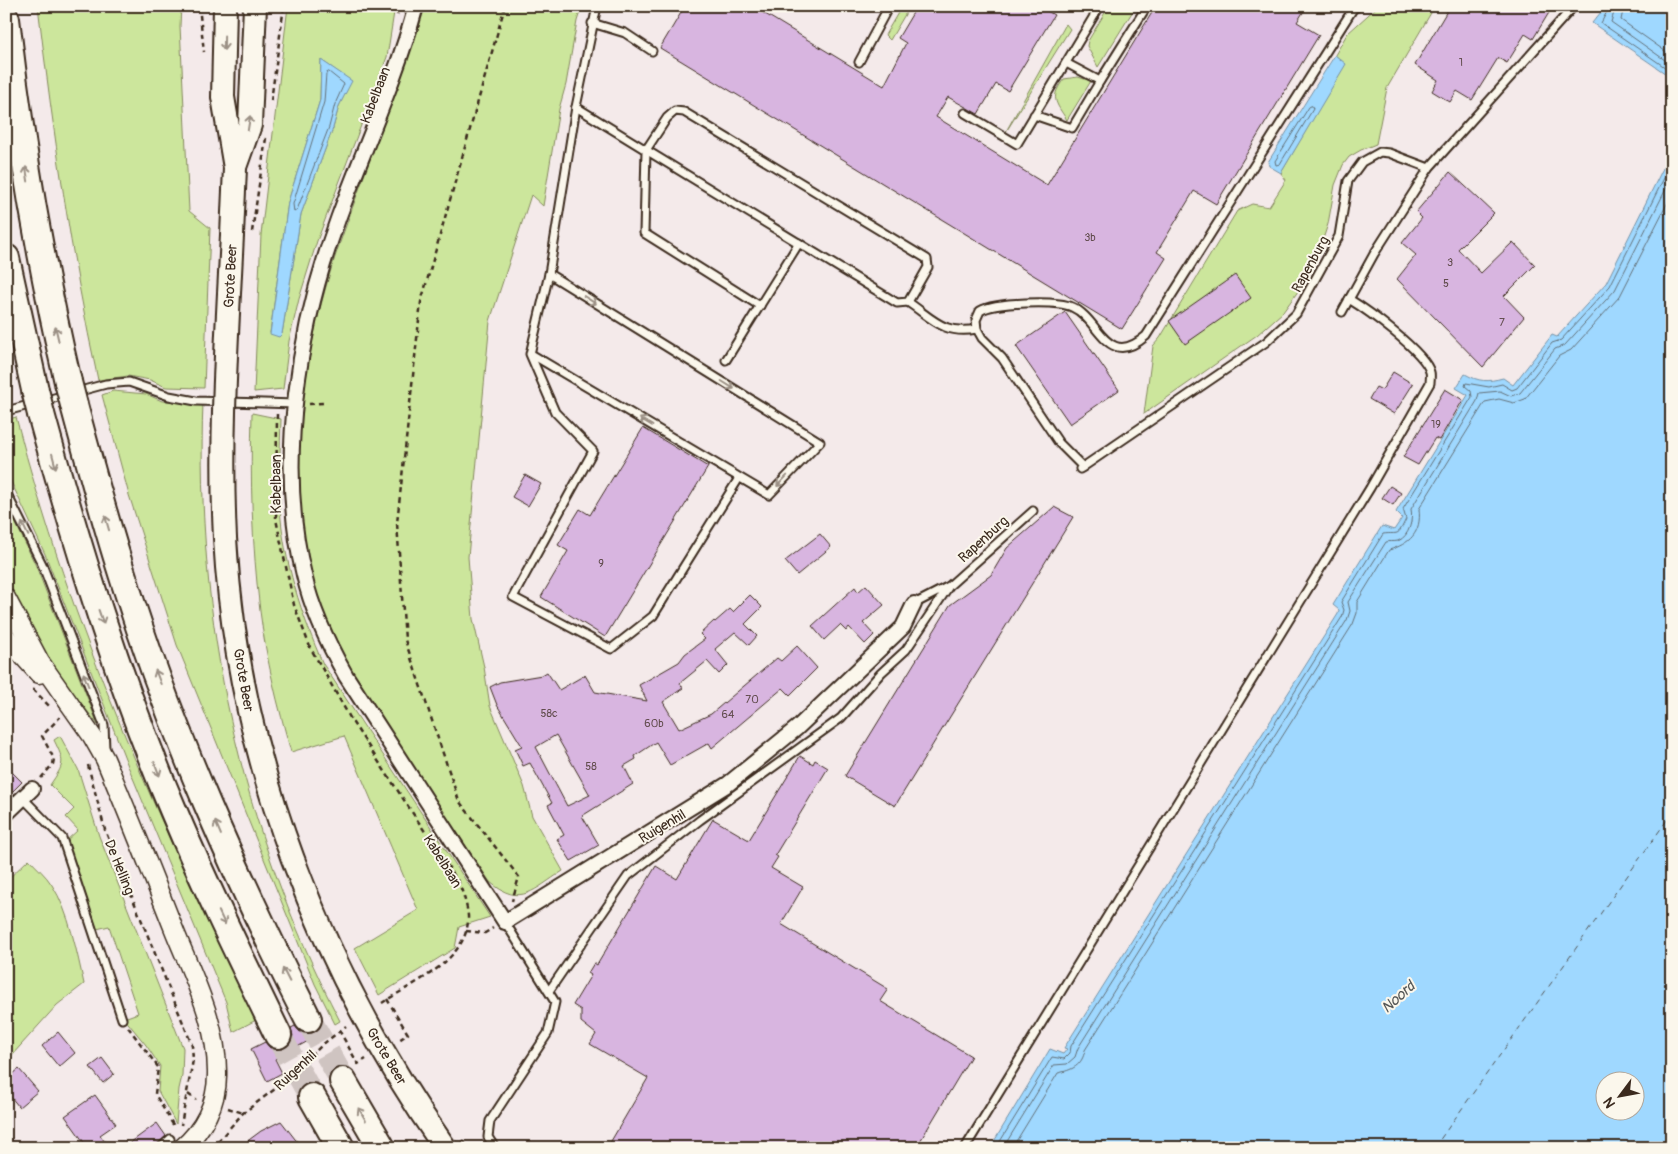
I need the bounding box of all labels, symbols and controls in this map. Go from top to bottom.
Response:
one-way arrow [219,34,229,50]
house number: 1 [1459,56,1463,69]
street label: Kabelbaan [357,64,394,126]
one-way arrow [244,116,254,132]
one-way arrow [22,167,32,183]
house number: 3b [1084,231,1096,244]
street label: Rapenburg [1288,233,1333,295]
street label: Grote Beer [220,244,241,308]
house number: 3 [1447,256,1453,269]
house number: 5 [1443,277,1449,290]
one-way arrow [583,295,597,305]
house number: 7 [1499,316,1505,329]
one-way arrow [52,327,61,343]
one-way arrow [721,381,735,391]
one-way arrow [638,417,653,427]
house number: 19 [1431,418,1441,431]
one-way arrow [50,453,60,469]
street label: Kabelbaan [268,454,285,514]
one-way arrow [776,475,788,488]
street label: Rapenburg [955,512,1012,566]
one-way arrow [101,515,111,531]
one-way arrow [20,522,30,537]
house number: 9 [598,557,604,570]
one-way arrow [97,608,106,624]
street label: Grote Beer [230,647,257,713]
one-way arrow [153,670,162,685]
one-way arrow [81,673,90,688]
house number: 70 [745,693,759,706]
house number: 58c [540,707,558,720]
house number: 64 [722,708,735,721]
house number: 60b [644,717,664,730]
house number: 58 [585,760,597,773]
one-way arrow [153,761,162,776]
street label: Ruigenhil [636,806,689,847]
one-way arrow [212,821,222,836]
street label: Kabelbaan [420,832,466,891]
street label: De Helling [101,837,138,897]
one-way arrow [217,910,227,925]
one-way arrow [281,968,290,983]
water label: Noord [1378,976,1420,1017]
street label: Grote Beer [363,1025,410,1088]
street label: Ruigenhil [271,1046,320,1094]
north arrow [1596,1072,1646,1122]
text: N [1600,1094,1619,1111]
one-way arrow [357,1108,367,1122]

